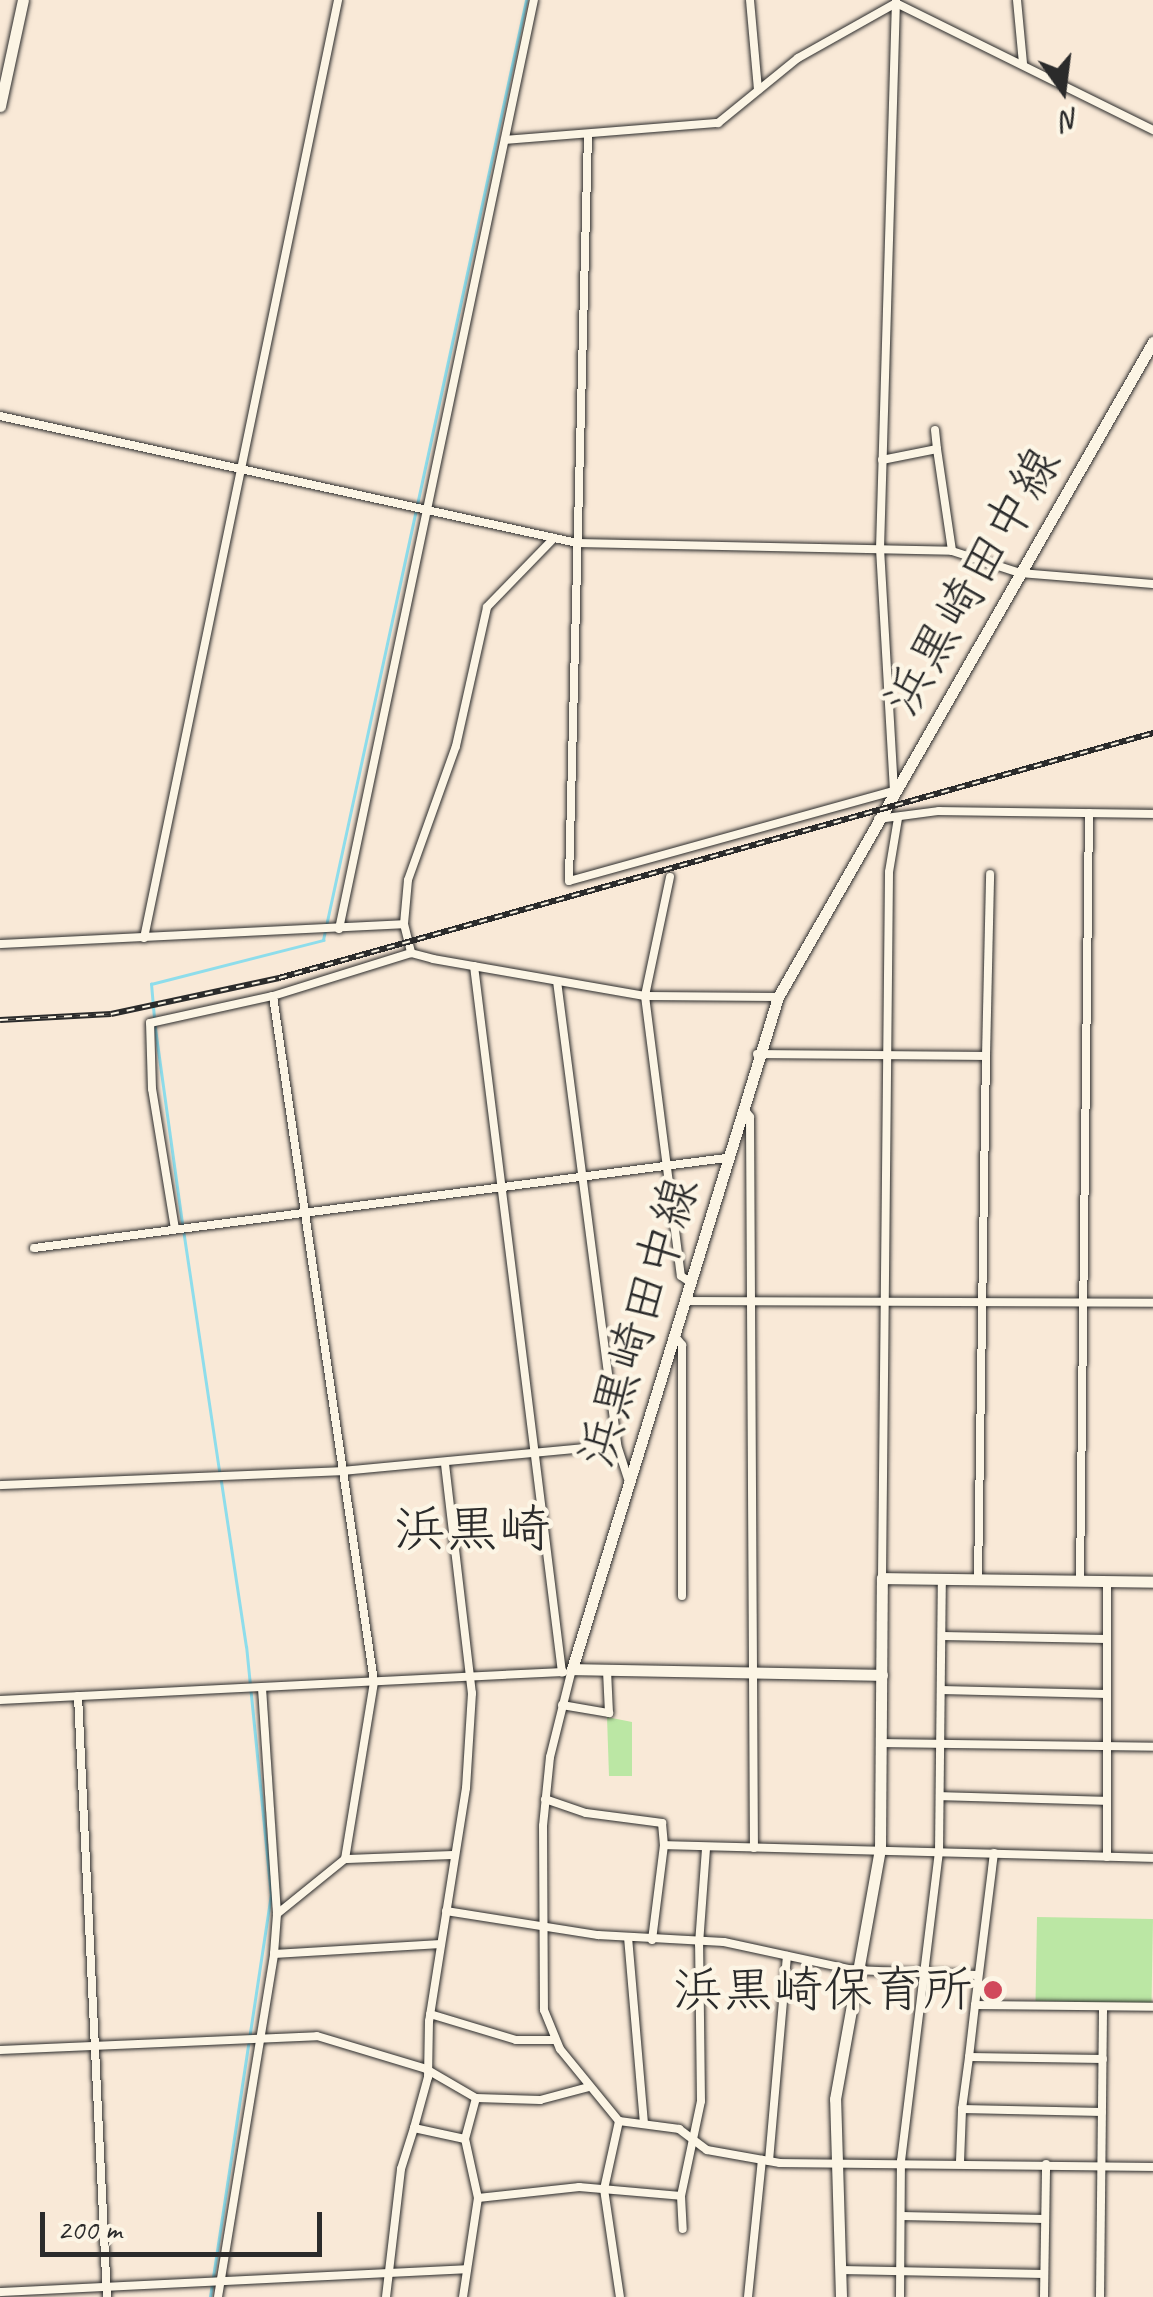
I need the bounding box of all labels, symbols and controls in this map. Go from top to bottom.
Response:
north arrow [1013,40,1113,140]
text: N [1058,101,1083,139]
street label: 浜黒崎田中線 [871,436,1073,726]
street label: 浜黒崎田中線 [565,1170,711,1474]
district label: 浜黒崎 [394,1499,550,1561]
place label: 浜黒崎保育所 [673,1960,973,2020]
marker: 浜黒崎保育所 [982,1979,1004,2001]
scale bar [45,2192,328,2254]
text: 200 m [57,2210,122,2248]

